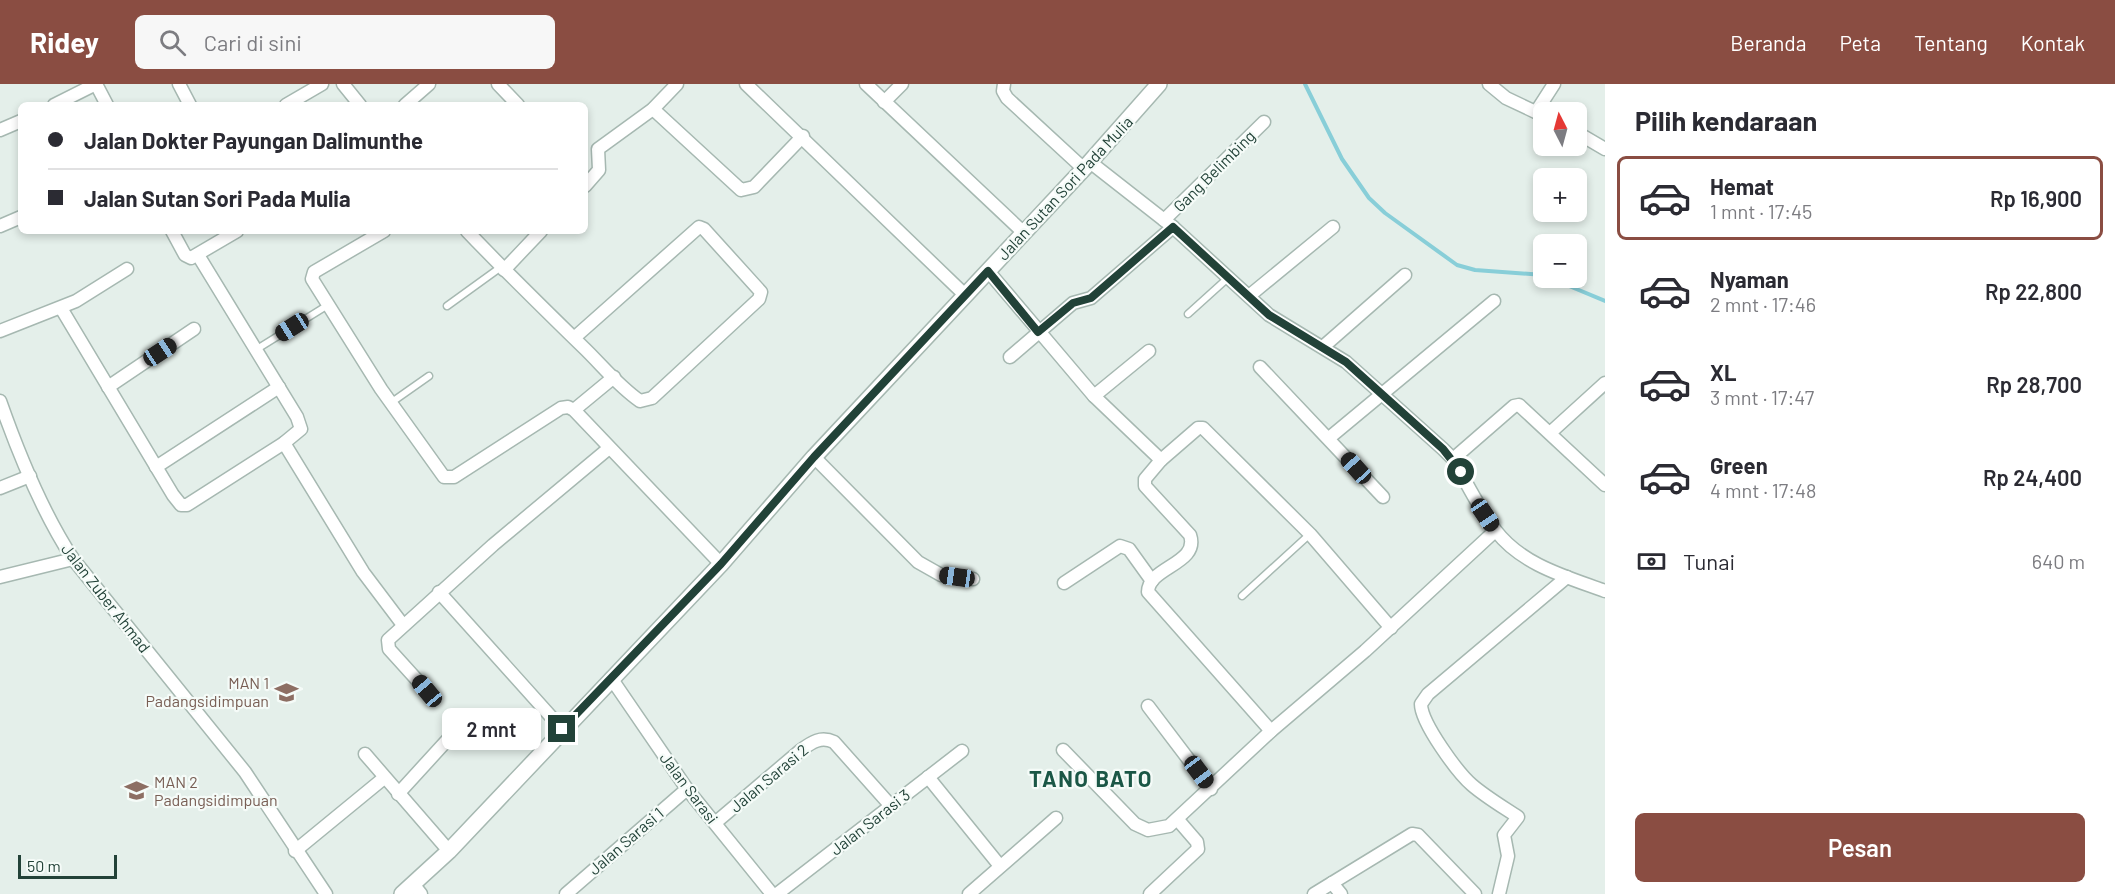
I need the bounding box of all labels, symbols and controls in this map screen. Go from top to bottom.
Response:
search box [135,15,555,69]
text: Ridey [30,25,99,59]
icon: search [156,26,189,59]
text: Cari di sini [204,29,302,55]
text: Beranda [1730,30,1806,55]
text: Peta [1839,30,1881,55]
text: Tentang [1914,30,1988,55]
text: Kontak [2021,30,2085,55]
north arrow [1533,102,1587,156]
map controls [1533,102,1587,288]
text: Pilih kendaraan [1635,104,1817,136]
street label: Jalan Sutan Sori Pada Mulia [993,112,1136,263]
street label: Gang Belimbing [1169,126,1258,215]
text: Jalan Dokter Payungan Dalimunthe [84,127,423,153]
button: + [1533,168,1587,222]
icon: car [1638,171,1692,225]
text: Hemat [1710,173,1774,199]
text: Jalan Sutan Sori Pada Mulia [84,185,351,211]
text: Rp 16,900 [1990,185,2082,211]
text: 1 mnt · 17:45 [1710,199,1812,223]
button: − [1533,234,1587,288]
icon: car [1638,264,1692,318]
text: Nyaman [1710,266,1789,292]
text: Rp 22,800 [1985,278,2082,304]
text: 2 mnt · 17:46 [1710,292,1816,316]
car [272,310,312,344]
car [140,335,180,369]
icon: car [1638,357,1692,411]
text: XL [1710,359,1736,385]
text: Rp 28,700 [1986,371,2082,397]
text: 3 mnt · 17:47 [1710,385,1814,409]
car [1337,449,1375,487]
icon: car [1638,450,1692,504]
text: Green [1710,452,1768,478]
route start [1447,458,1474,485]
text: Rp 24,400 [1983,464,2082,490]
text: 4 mnt · 17:48 [1710,478,1817,502]
car [1467,495,1503,535]
street label: Jalan Zuber Ahmad [58,539,155,656]
icon: cash [1635,545,1668,578]
text: Tunai [1683,548,1735,574]
text: 640 m [2032,549,2085,573]
car [938,566,976,588]
car [409,671,445,711]
place label: MAN 1 Padangsidimpuan [145,673,269,710]
school or university icon: MAN 1 Padangsidimpuan [274,679,300,705]
callout: 2 mnt [442,708,541,750]
route end [548,715,575,742]
text: 2 mnt [467,717,516,741]
street label: Jalan Sarasi 2 [726,739,812,816]
street label: Jalan Sarasi [656,748,722,827]
car [1181,752,1217,792]
district label: TANO BATO [1029,765,1153,791]
place label: MAN 2 Padangsidimpuan [154,772,278,809]
school or university icon: MAN 2 Padangsidimpuan [123,778,149,804]
street label: Jalan Sarasi 3 [826,785,913,859]
street label: Jalan Sarasi 1 [584,803,667,878]
button: Pesan [1635,813,2085,882]
scale bar [18,852,117,880]
text: 50 m [27,856,61,875]

